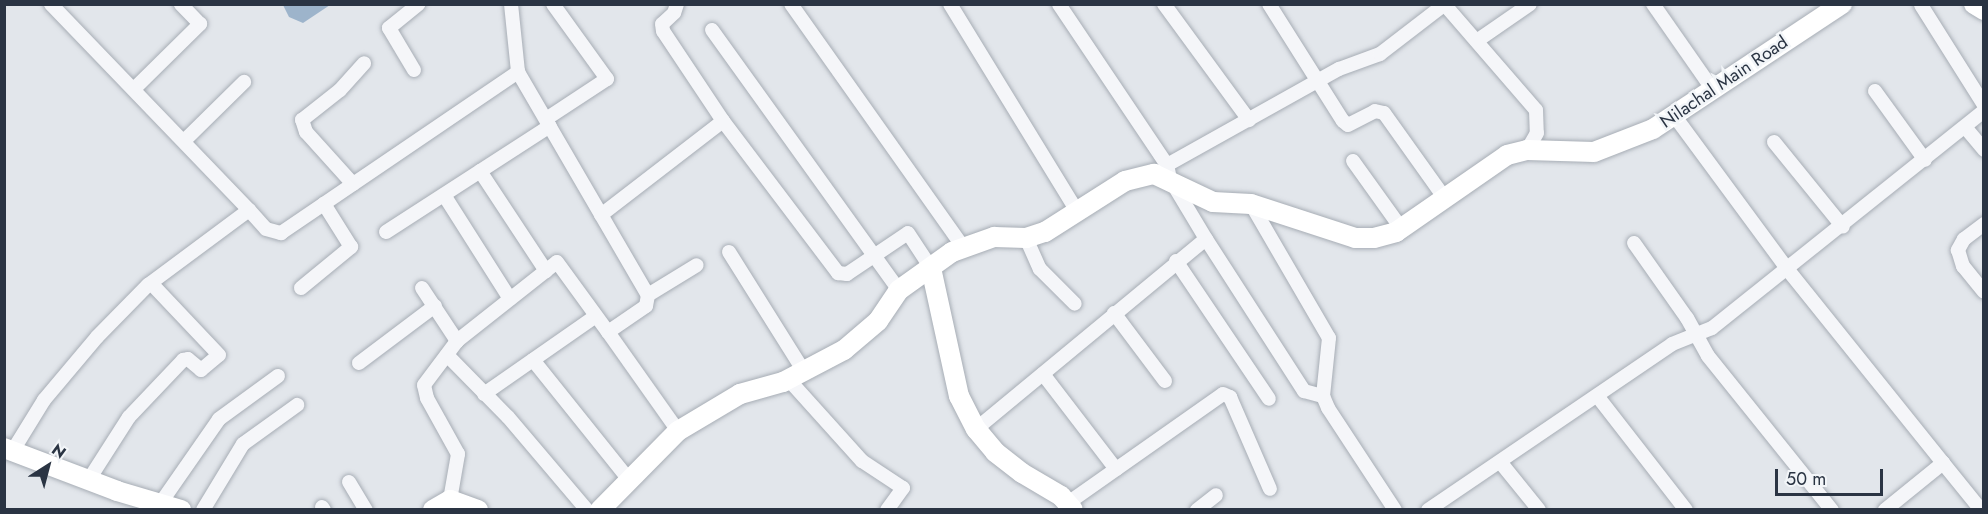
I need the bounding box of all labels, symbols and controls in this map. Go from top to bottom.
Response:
street label: Nilachal Main Road [1656,31,1792,133]
north arrow [18,436,78,496]
text: N [47,438,71,464]
scale bar [1778,457,1886,495]
text: 50 m [1786,466,1826,492]

